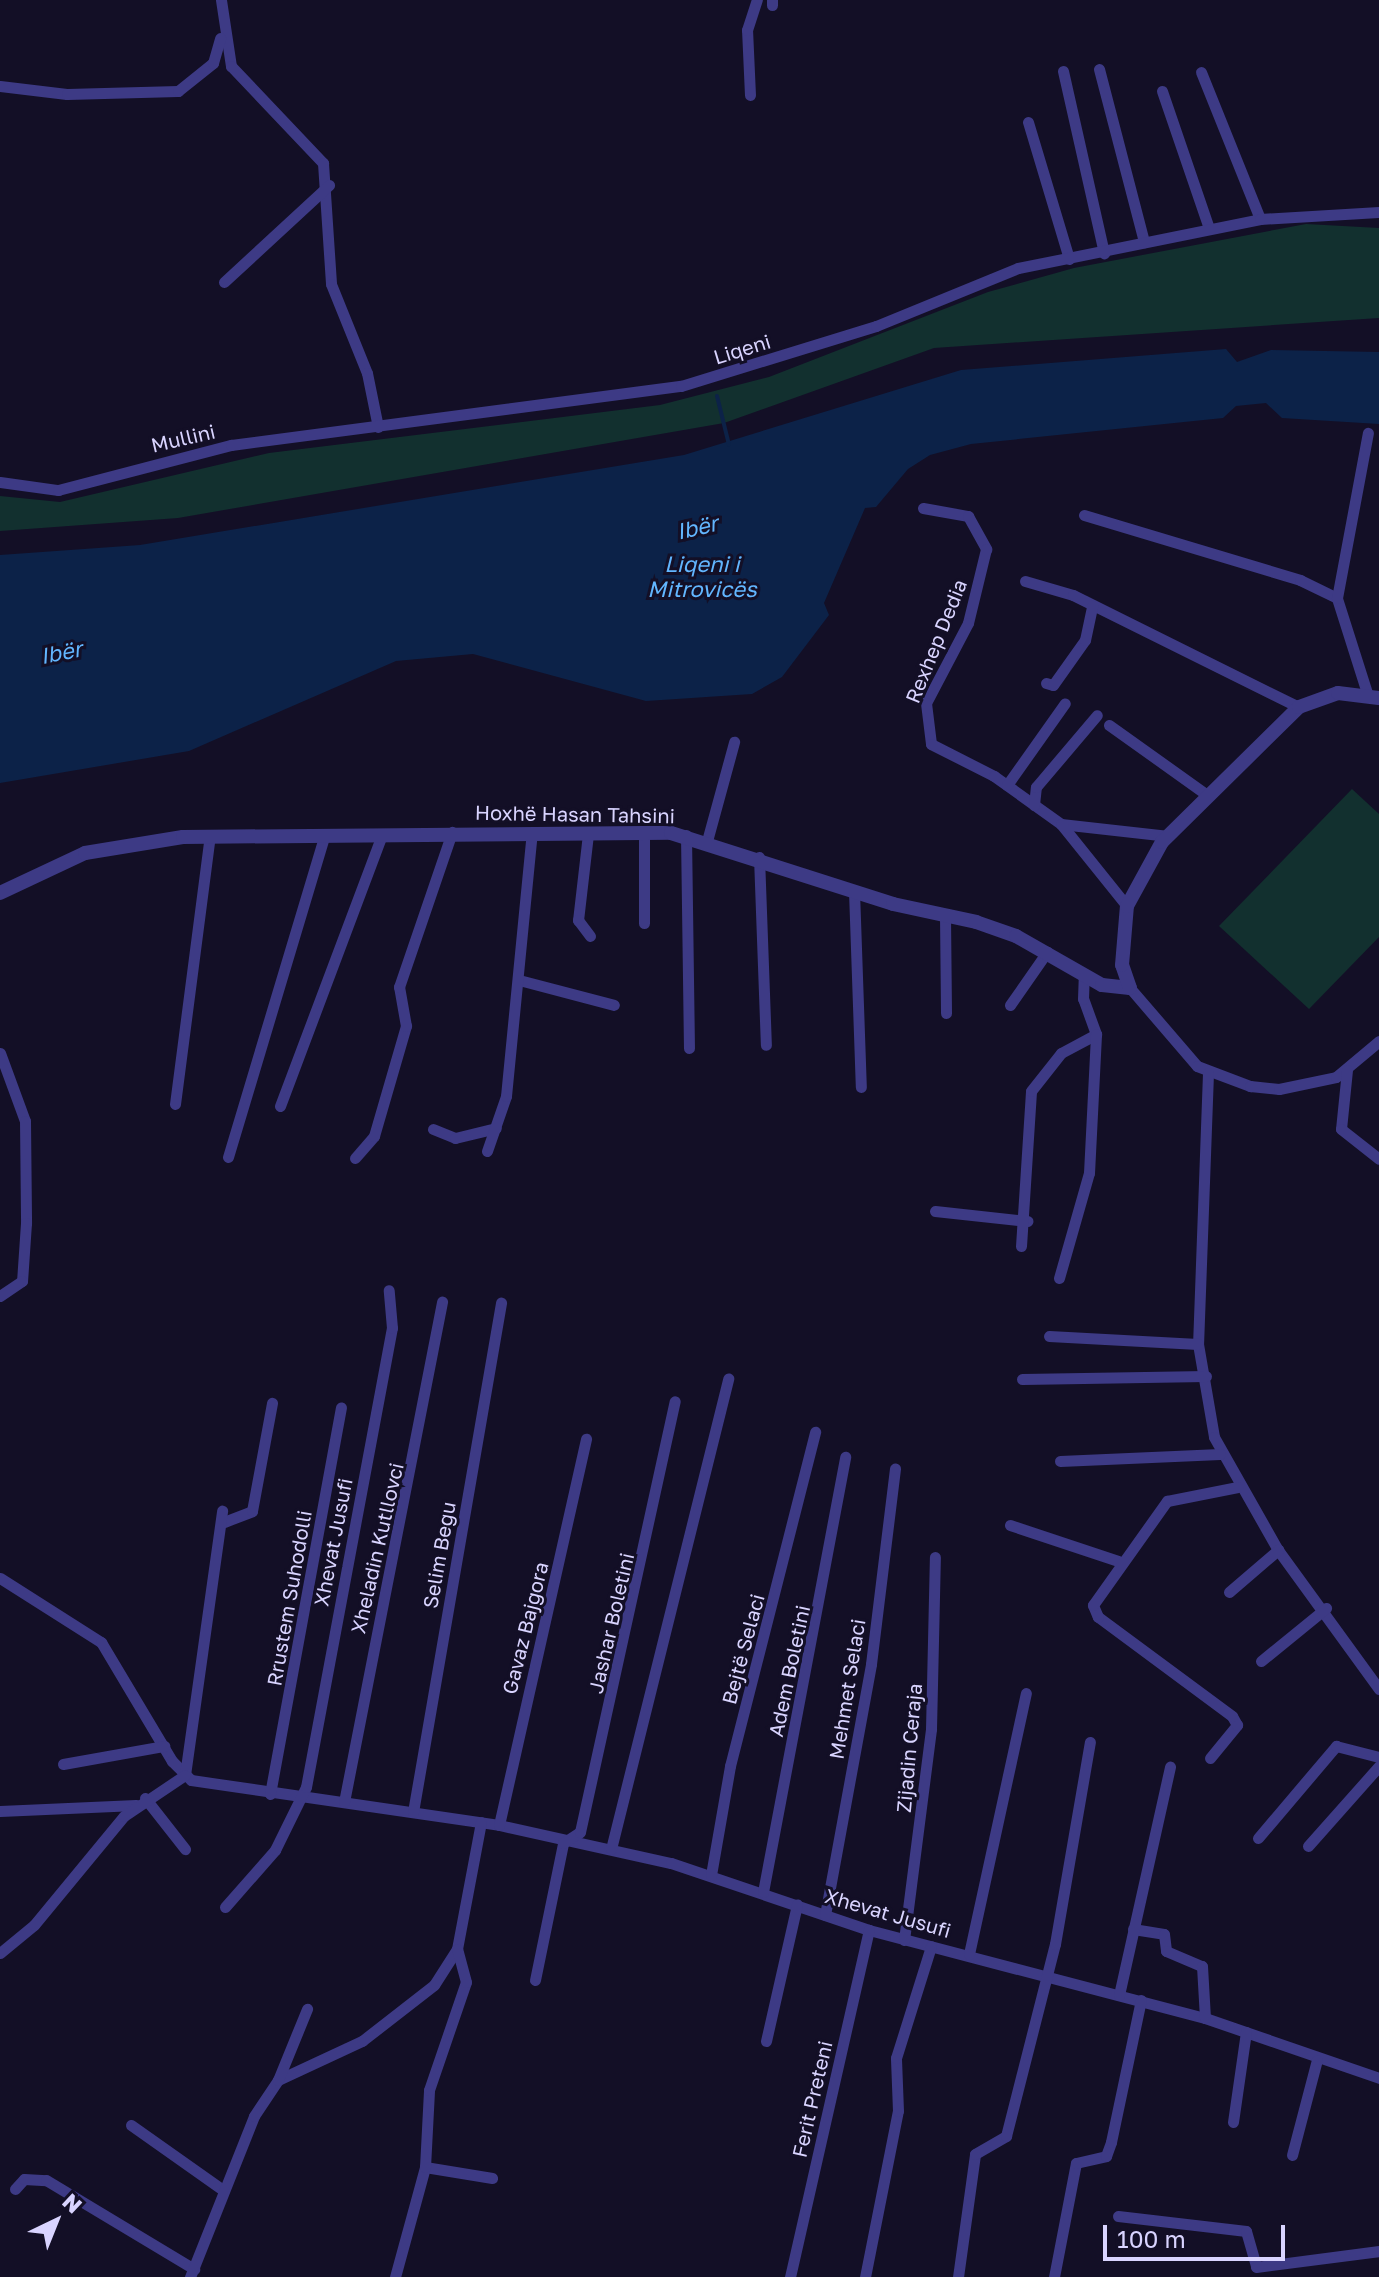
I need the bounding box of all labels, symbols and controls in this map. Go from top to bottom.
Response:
street label: Liqeni [711,329,773,369]
street label: Mullini [149,419,217,457]
water label: Ibër [674,509,720,545]
water label: Liqeni i Mitrovicës [647,550,757,602]
street label: Rexhep Dedia [900,576,972,706]
water label: Ibër [38,635,84,669]
street label: Hoxhë Hasan Tahsini [475,800,675,828]
street label: Xheladin Kutllovci [346,1460,408,1636]
street label: Xhevat Jusufi [309,1476,357,1608]
street label: Selim Begu [418,1500,460,1610]
street label: Rrustem Suhodolli [262,1508,316,1688]
street label: Jashar Boletini [583,1550,639,1696]
street label: Gavaz Bajgora [497,1559,553,1697]
street label: Bejtë Selaci [717,1591,769,1707]
street label: Adem Boletini [763,1603,815,1739]
street label: Mehmet Selaci [824,1617,870,1761]
street label: Zijadin Ceraja [891,1682,927,1814]
street label: Xhevat Jusufi [822,1884,954,1942]
street label: Ferit Preteni [787,2038,837,2160]
north arrow [16,2181,96,2261]
text: N [57,2187,88,2219]
scale bar [1107,2209,1289,2259]
text: 100 m [1117,2224,1186,2253]

